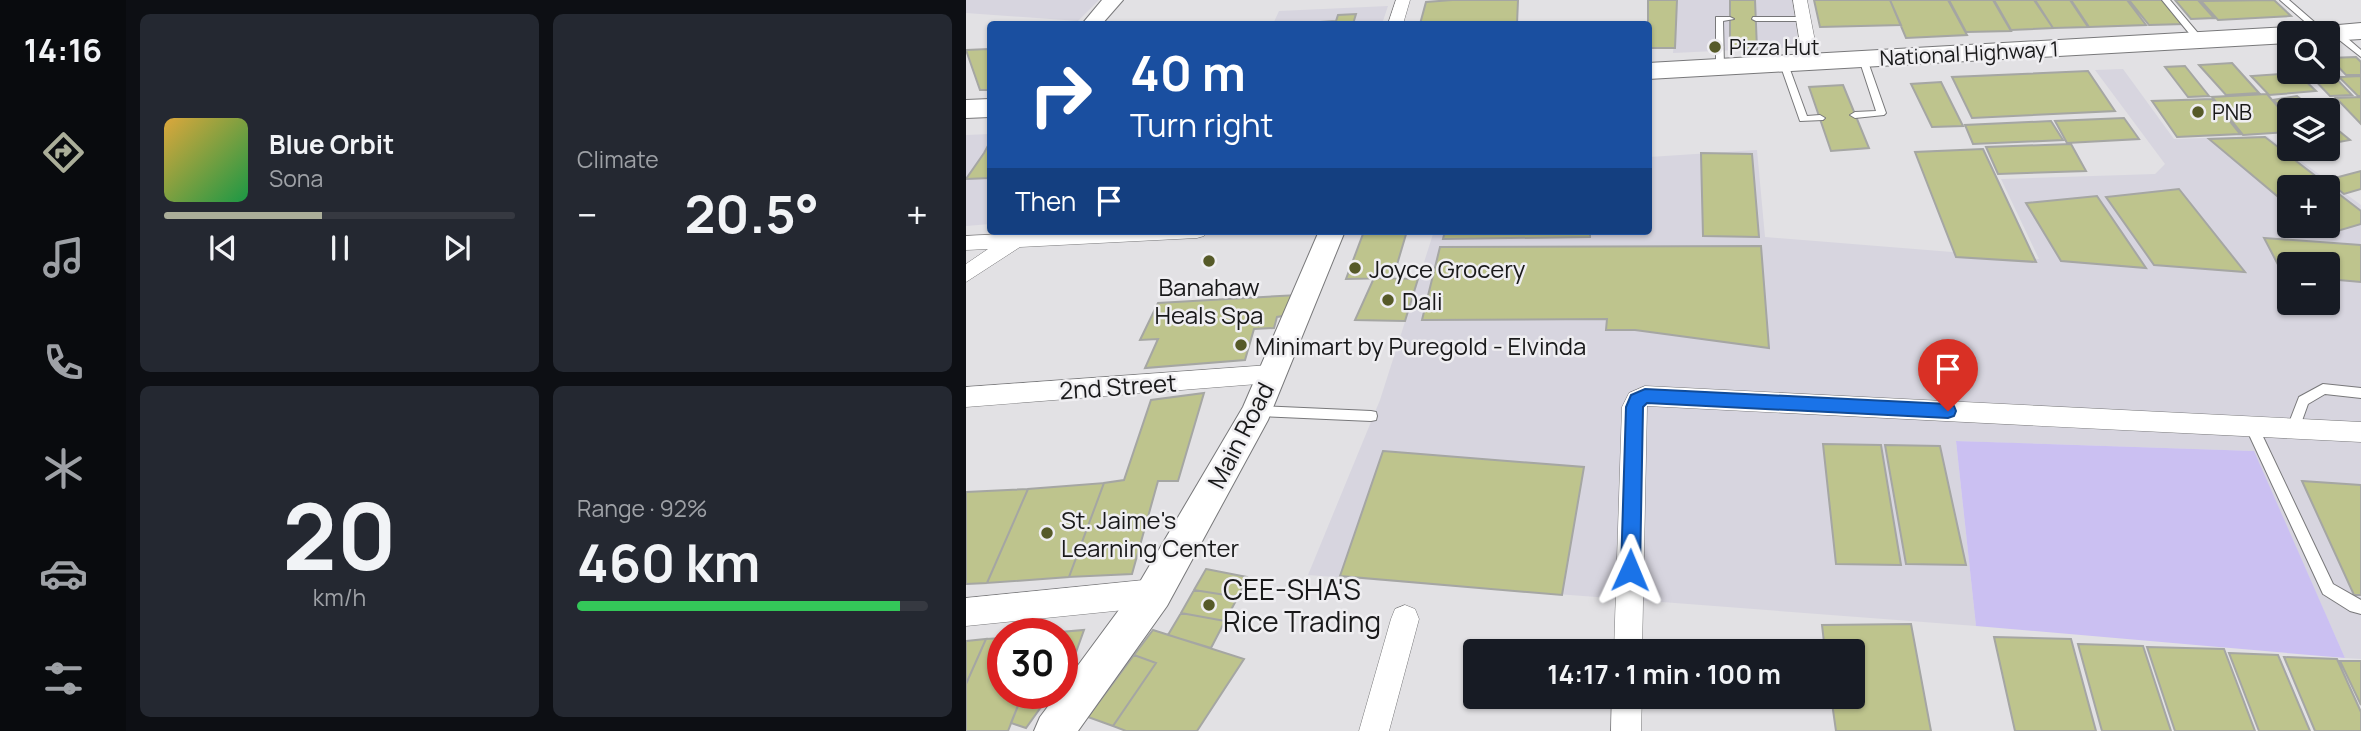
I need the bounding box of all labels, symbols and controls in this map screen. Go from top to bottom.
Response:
map controls [2277,21,2340,315]
button: search [2277,21,2340,84]
text: 14:16 [24,28,102,72]
place label: Pizza Hut [1729,33,1819,61]
street label: National Highway 1 [1879,34,2059,72]
text: 40 m [1130,39,1246,106]
marker: Pizza Hut [1707,39,1723,55]
icon: right [1015,49,1106,140]
place label: PNB [2212,98,2252,126]
button: layers [2277,98,2340,161]
text: Turn right [1130,103,1273,147]
marker: PNB [2190,104,2206,120]
text: Blue Orbit [269,126,394,162]
icon: directions [39,128,88,177]
text: Climate [577,143,659,175]
text: Sona [269,162,323,194]
button: + [2277,175,2340,238]
text: 20.5° [684,178,819,249]
icon: arrive [1090,182,1128,220]
text: Then [1015,183,1076,219]
text: − [577,188,598,240]
text: + [906,188,928,240]
icon: previous [204,229,242,267]
icon: pause [321,229,359,267]
icon: next [438,229,476,267]
icon: music [39,233,88,282]
place label: Joyce Grocery [1369,252,1526,285]
button: − [2277,252,2340,315]
marker: Banahaw Heals Spa [1201,253,1217,269]
marker: Joyce Grocery [1347,260,1363,276]
place label: Banahaw Heals Spa [1155,270,1263,331]
place label: Dali [1402,284,1443,317]
marker: Dali [1380,292,1396,308]
place label: Minimart by Puregold - Elvinda [1255,329,1586,362]
marker: Minimart by Puregold - Elvinda [1233,337,1249,353]
icon: phone [39,338,88,387]
pin [1918,339,1978,411]
icon: arrive [1929,350,1967,388]
street label: 2nd Street [1058,365,1178,407]
street label: Main Road [1199,376,1281,494]
icon: climate [39,444,88,493]
text: 20 [282,473,397,597]
text: Range · 92% [577,492,708,524]
place label: St. Jaime's Learning Center [1061,503,1239,564]
marker: St. Jaime's Learning Center [1039,525,1055,541]
text: 460 km [577,527,760,598]
position arrow [1593,533,1667,607]
icon: car [39,549,88,598]
place label: CEE-SHA'S Rice Trading [1223,570,1381,640]
text: km/h [313,581,366,613]
marker: CEE-SHA'S Rice Trading [1201,597,1217,613]
speed limit sign: 30 [987,618,1078,709]
icon: filters [39,654,88,703]
text: 14:17 · 1 min · 100 m [1547,656,1781,692]

